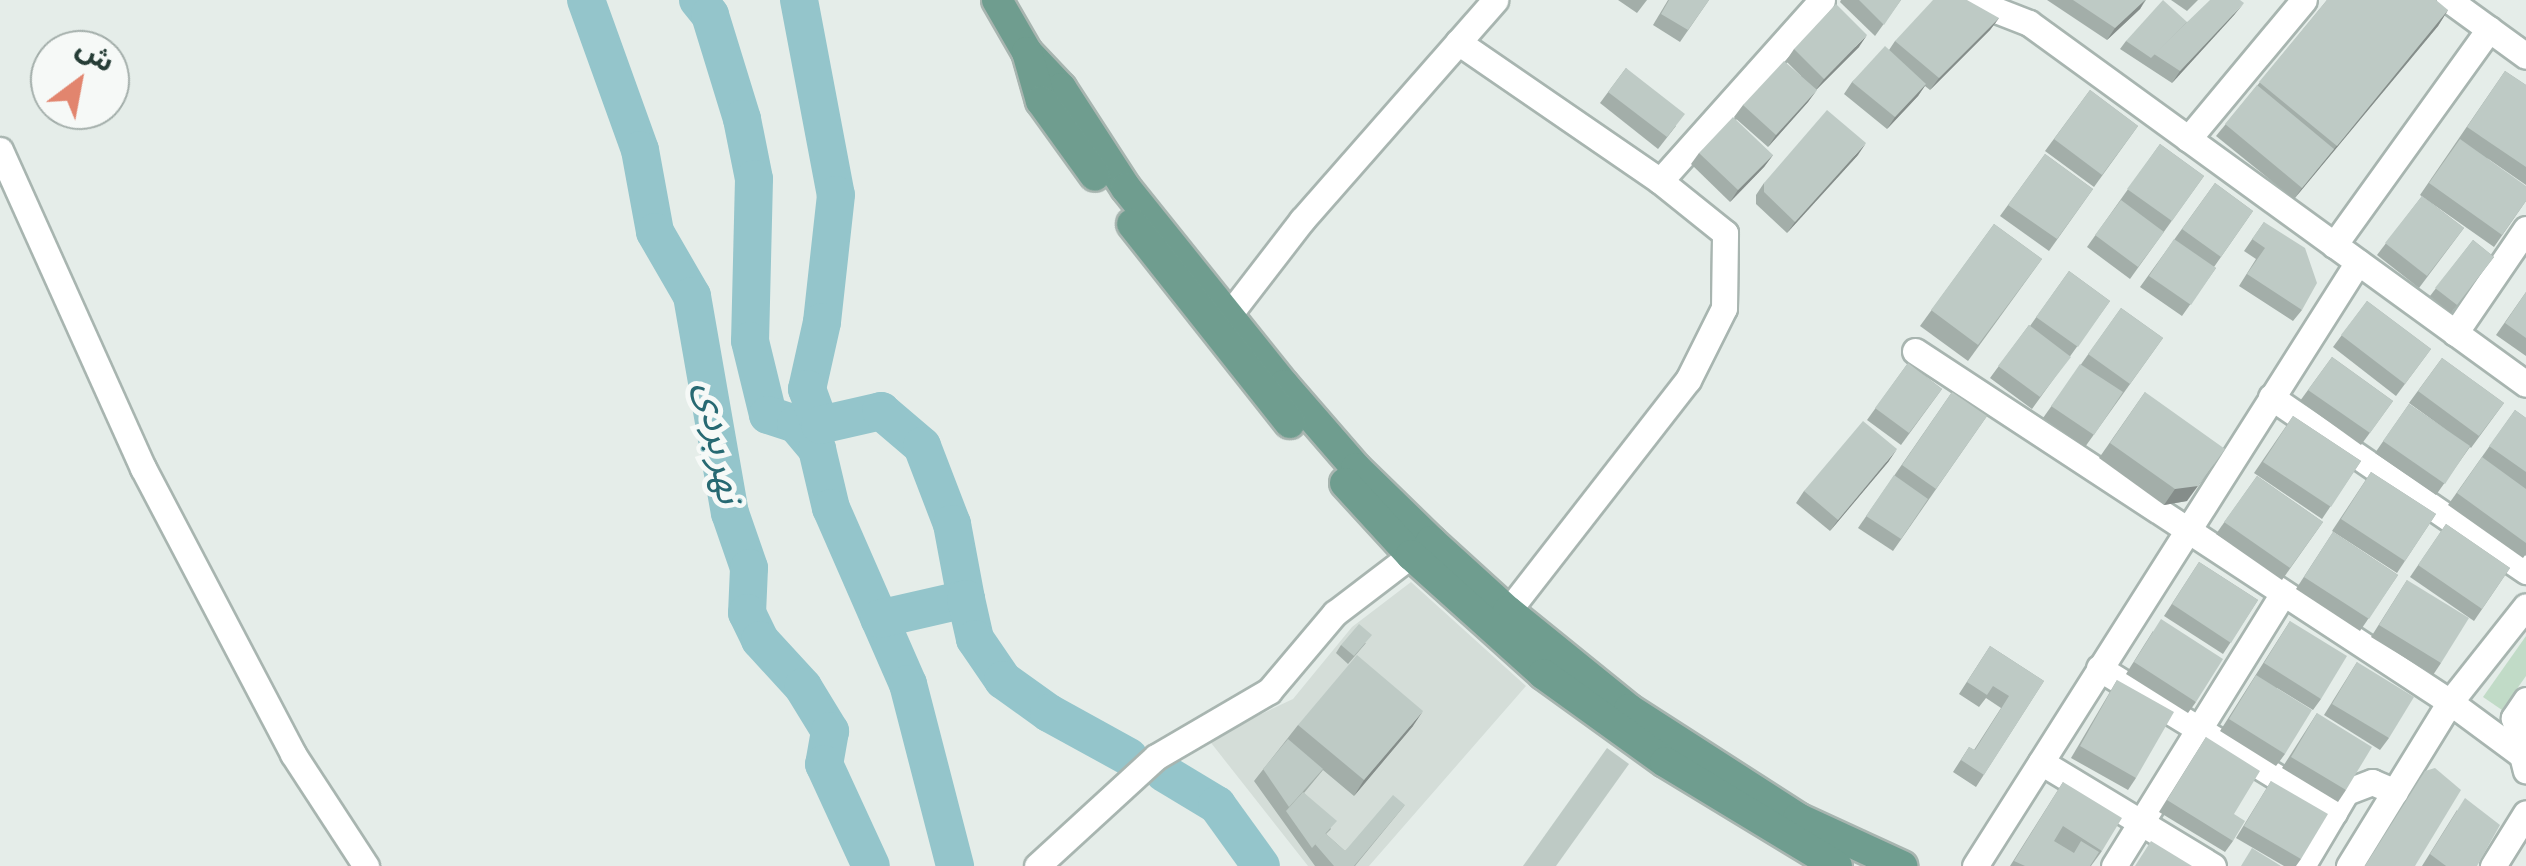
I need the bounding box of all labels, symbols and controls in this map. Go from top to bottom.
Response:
north arrow [30,30,130,130]
text: ش [71,34,119,78]
water label: نهر بردى [685,379,751,507]

